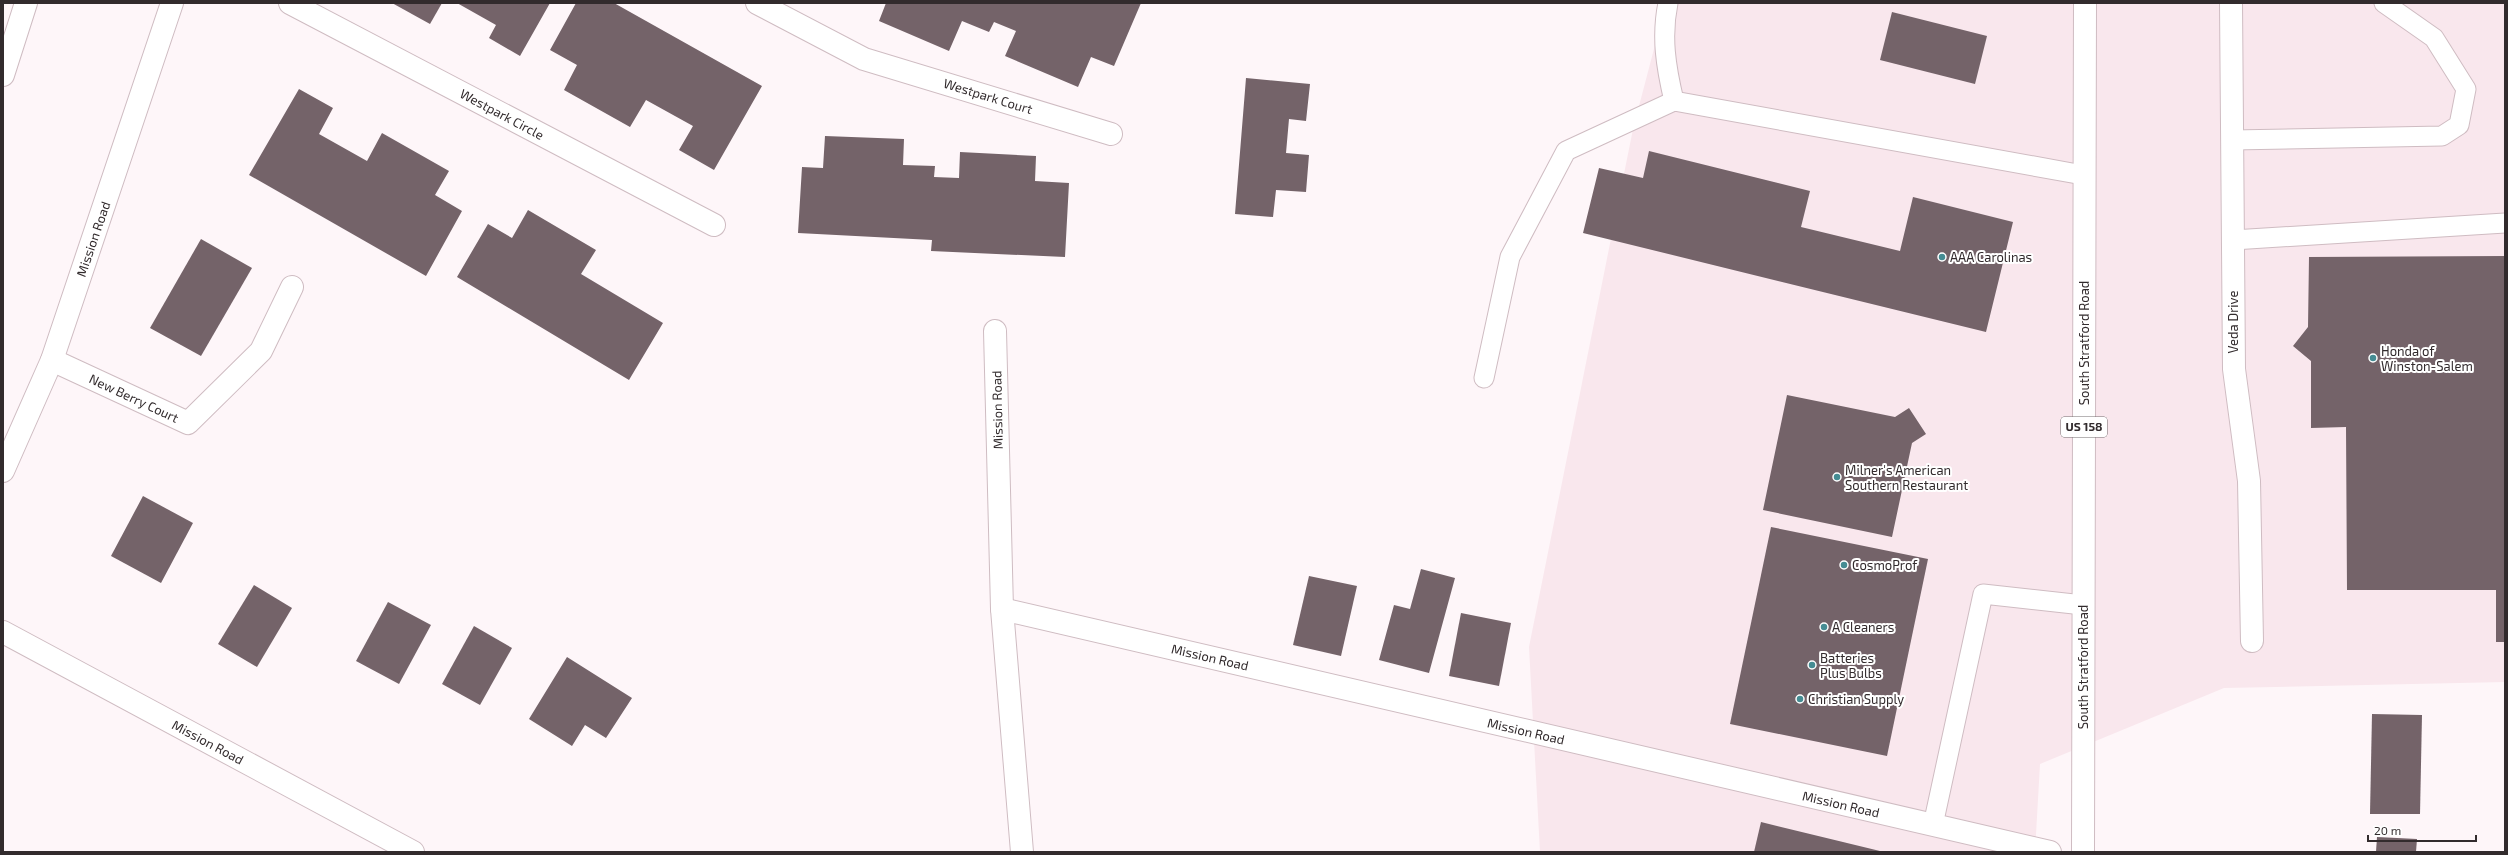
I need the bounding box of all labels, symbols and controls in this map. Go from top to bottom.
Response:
street label: Westpark Court [942,75,1035,117]
street label: Westpark Circle [457,85,547,143]
street label: Mission Road [73,199,113,279]
place label: AAA Carolinas [1950,249,2032,265]
marker: AAA Carolinas [1937,252,1947,262]
street label: South Stratford Road [2076,281,2092,405]
street label: Veda Drive [2225,291,2241,353]
place label: Honda of Winston-Salem [2381,343,2473,374]
marker: Honda of Winston-Salem [2368,353,2378,363]
street label: New Berry Court [87,370,181,426]
street label: Mission Road [988,370,1006,450]
road number: US 158 [2061,417,2107,437]
place label: Milner's American Southern Restaurant [1845,462,1968,493]
marker: Milner's American Southern Restaurant [1832,472,1842,482]
place label: CosmoProf [1852,557,1918,573]
marker: CosmoProf [1839,560,1849,570]
street label: South Stratford Road [2075,605,2091,729]
place label: A Cleaners [1832,619,1894,635]
marker: A Cleaners [1819,622,1829,632]
street label: Mission Road [1170,640,1250,674]
place label: Batteries Plus Bulbs [1820,650,1882,681]
marker: Batteries Plus Bulbs [1807,660,1817,670]
place label: Christian Supply [1808,691,1904,707]
marker: Christian Supply [1795,694,1805,704]
street label: Mission Road [1486,714,1566,748]
street label: Mission Road [169,716,247,768]
street label: Mission Road [1801,787,1881,821]
scale bar [2368,817,2476,843]
text: 20 m [2374,823,2401,837]

